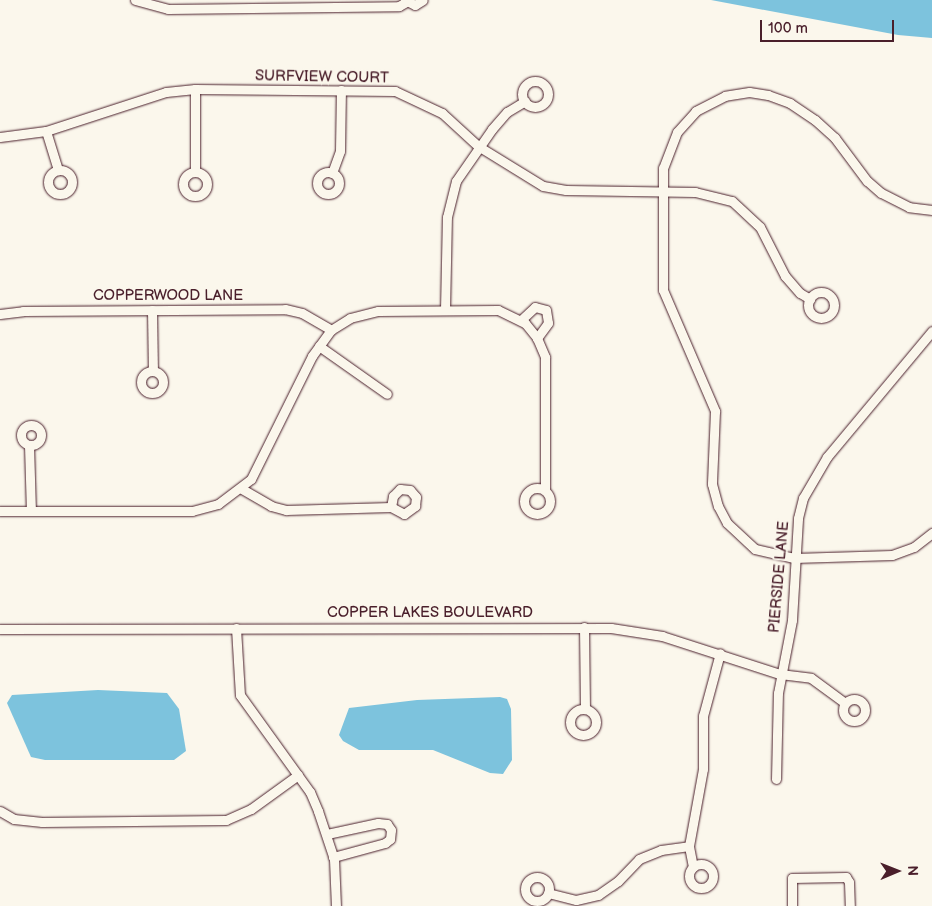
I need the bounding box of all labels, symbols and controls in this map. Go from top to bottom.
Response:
scale bar [762,10,896,42]
text: 100 m [768,19,808,38]
street label: SURFVIEW COURT [255,67,389,87]
street label: COPPERWOOD LANE [93,287,243,305]
street label: PIERSIDE LANE [765,520,793,634]
street label: COPPER LAKES BOULEVARD [327,604,533,622]
north arrow [872,846,922,896]
text: N [904,865,921,876]

